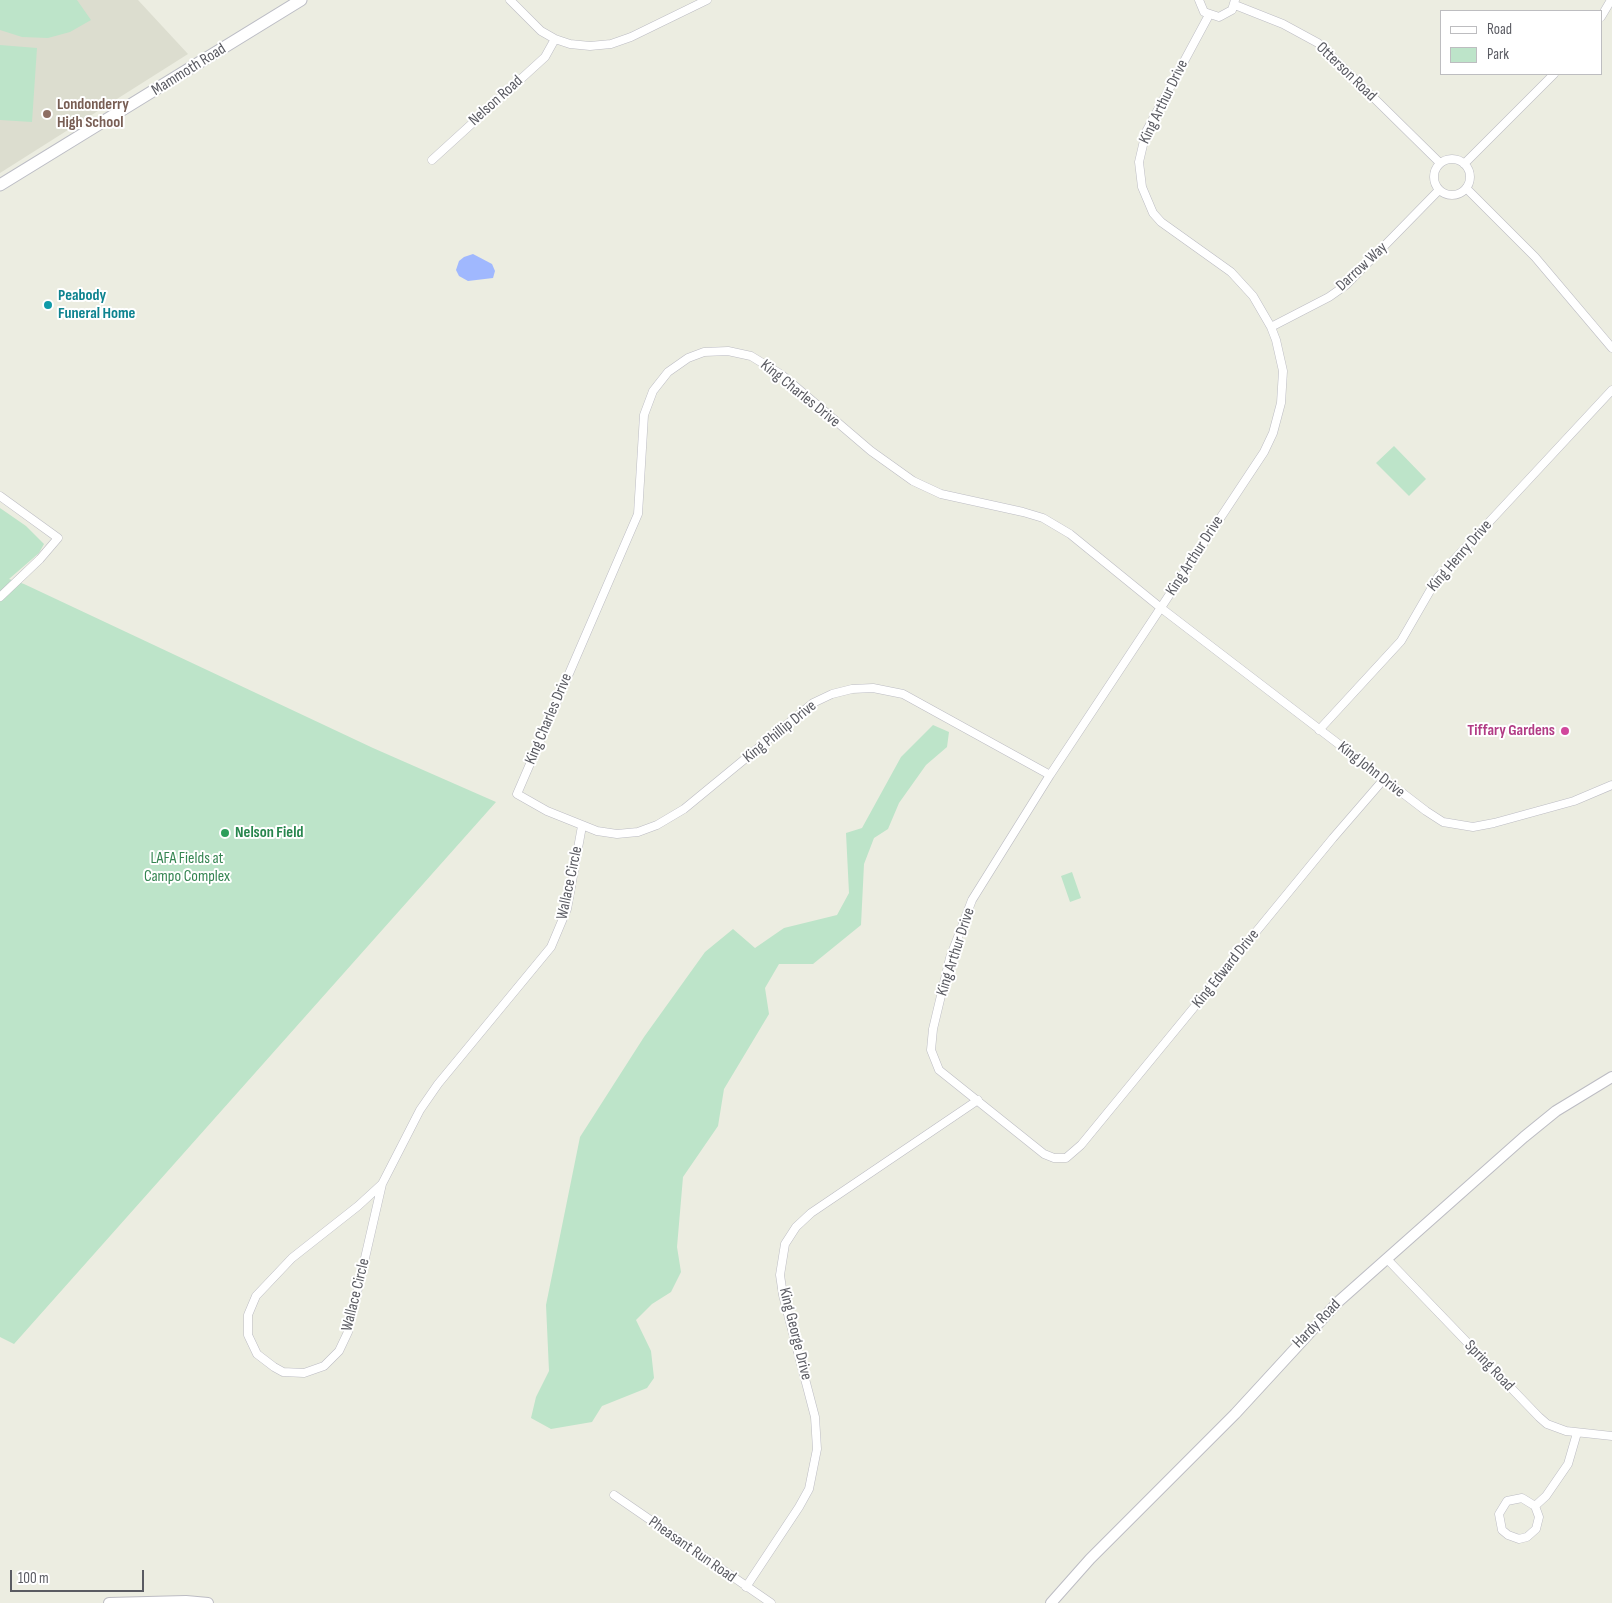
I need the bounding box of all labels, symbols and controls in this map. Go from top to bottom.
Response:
legend [1440,10,1602,75]
text: Road [1487,20,1512,39]
street label: Otterson Road [1312,38,1380,106]
street label: Mammoth Road [148,40,230,100]
text: Park [1487,45,1509,64]
street label: King Arthur Drive [1135,57,1193,147]
street label: Nelson Road [465,72,527,130]
place label: Londonderry High School [57,95,129,133]
marker: Londonderry High School [41,108,53,120]
street label: Darrow Way [1332,238,1392,296]
place label: Peabody Funeral Home [58,286,135,324]
marker: Peabody Funeral Home [42,299,54,311]
street label: King Charles Drive [756,356,844,432]
street label: King Arthur Drive [1162,512,1228,600]
street label: King Henry Drive [1424,516,1496,596]
street label: King Charles Drive [521,671,577,767]
street label: King Phillip Drive [739,697,821,767]
place label: Tiffary Gardens [1467,721,1555,741]
marker: Tiffary Gardens [1559,725,1571,737]
street label: King John Drive [1334,738,1408,802]
place label: Nelson Field [235,823,303,843]
marker: Nelson Field [219,827,231,839]
street label: Wallace Circle [553,845,587,921]
park label: LAFA Fields at Campo Complex [144,849,230,887]
street label: King Arthur Drive [933,906,979,998]
street label: King Edward Drive [1188,926,1264,1012]
street label: Wallace Circle [338,1257,374,1333]
street label: King George Drive [774,1286,816,1382]
street label: Hardy Road [1289,1296,1345,1352]
street label: Spring Road [1460,1337,1518,1395]
street label: Pheasant Run Road [644,1513,740,1587]
scale bar [12,1560,146,1592]
text: 100 m [18,1569,49,1588]

